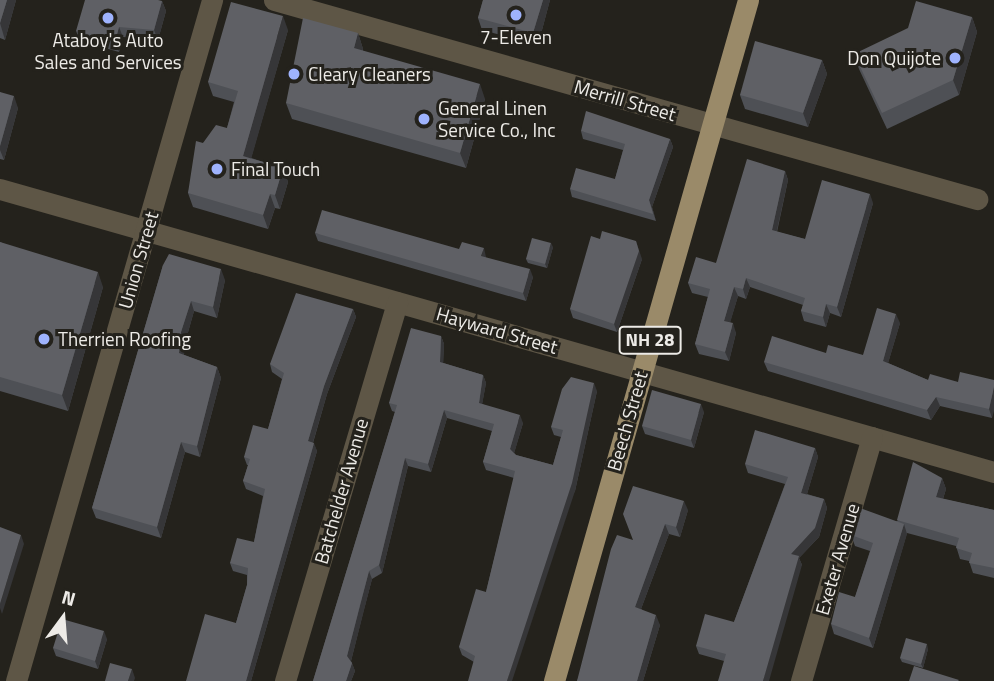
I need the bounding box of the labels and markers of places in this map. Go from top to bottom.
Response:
marker: 7-Eleven [508,7,524,23]
marker: Ataboy's Auto Sales and Services [100,10,116,26]
place label: 7-Eleven [480,26,552,48]
place label: Ataboy's Auto Sales and Services [34,29,182,73]
place label: Don Quijote [847,47,941,69]
marker: Don Quijote [947,50,963,66]
place label: Cleary Cleaners [308,63,431,85]
marker: Cleary Cleaners [286,66,302,82]
place label: General Linen Service Co., Inc [438,97,556,141]
marker: General Linen Service Co., Inc [416,111,432,127]
place label: Final Touch [231,158,320,180]
marker: Final Touch [209,161,225,177]
place label: Therrien Roofing [58,328,191,350]
marker: Therrien Roofing [36,331,52,347]

